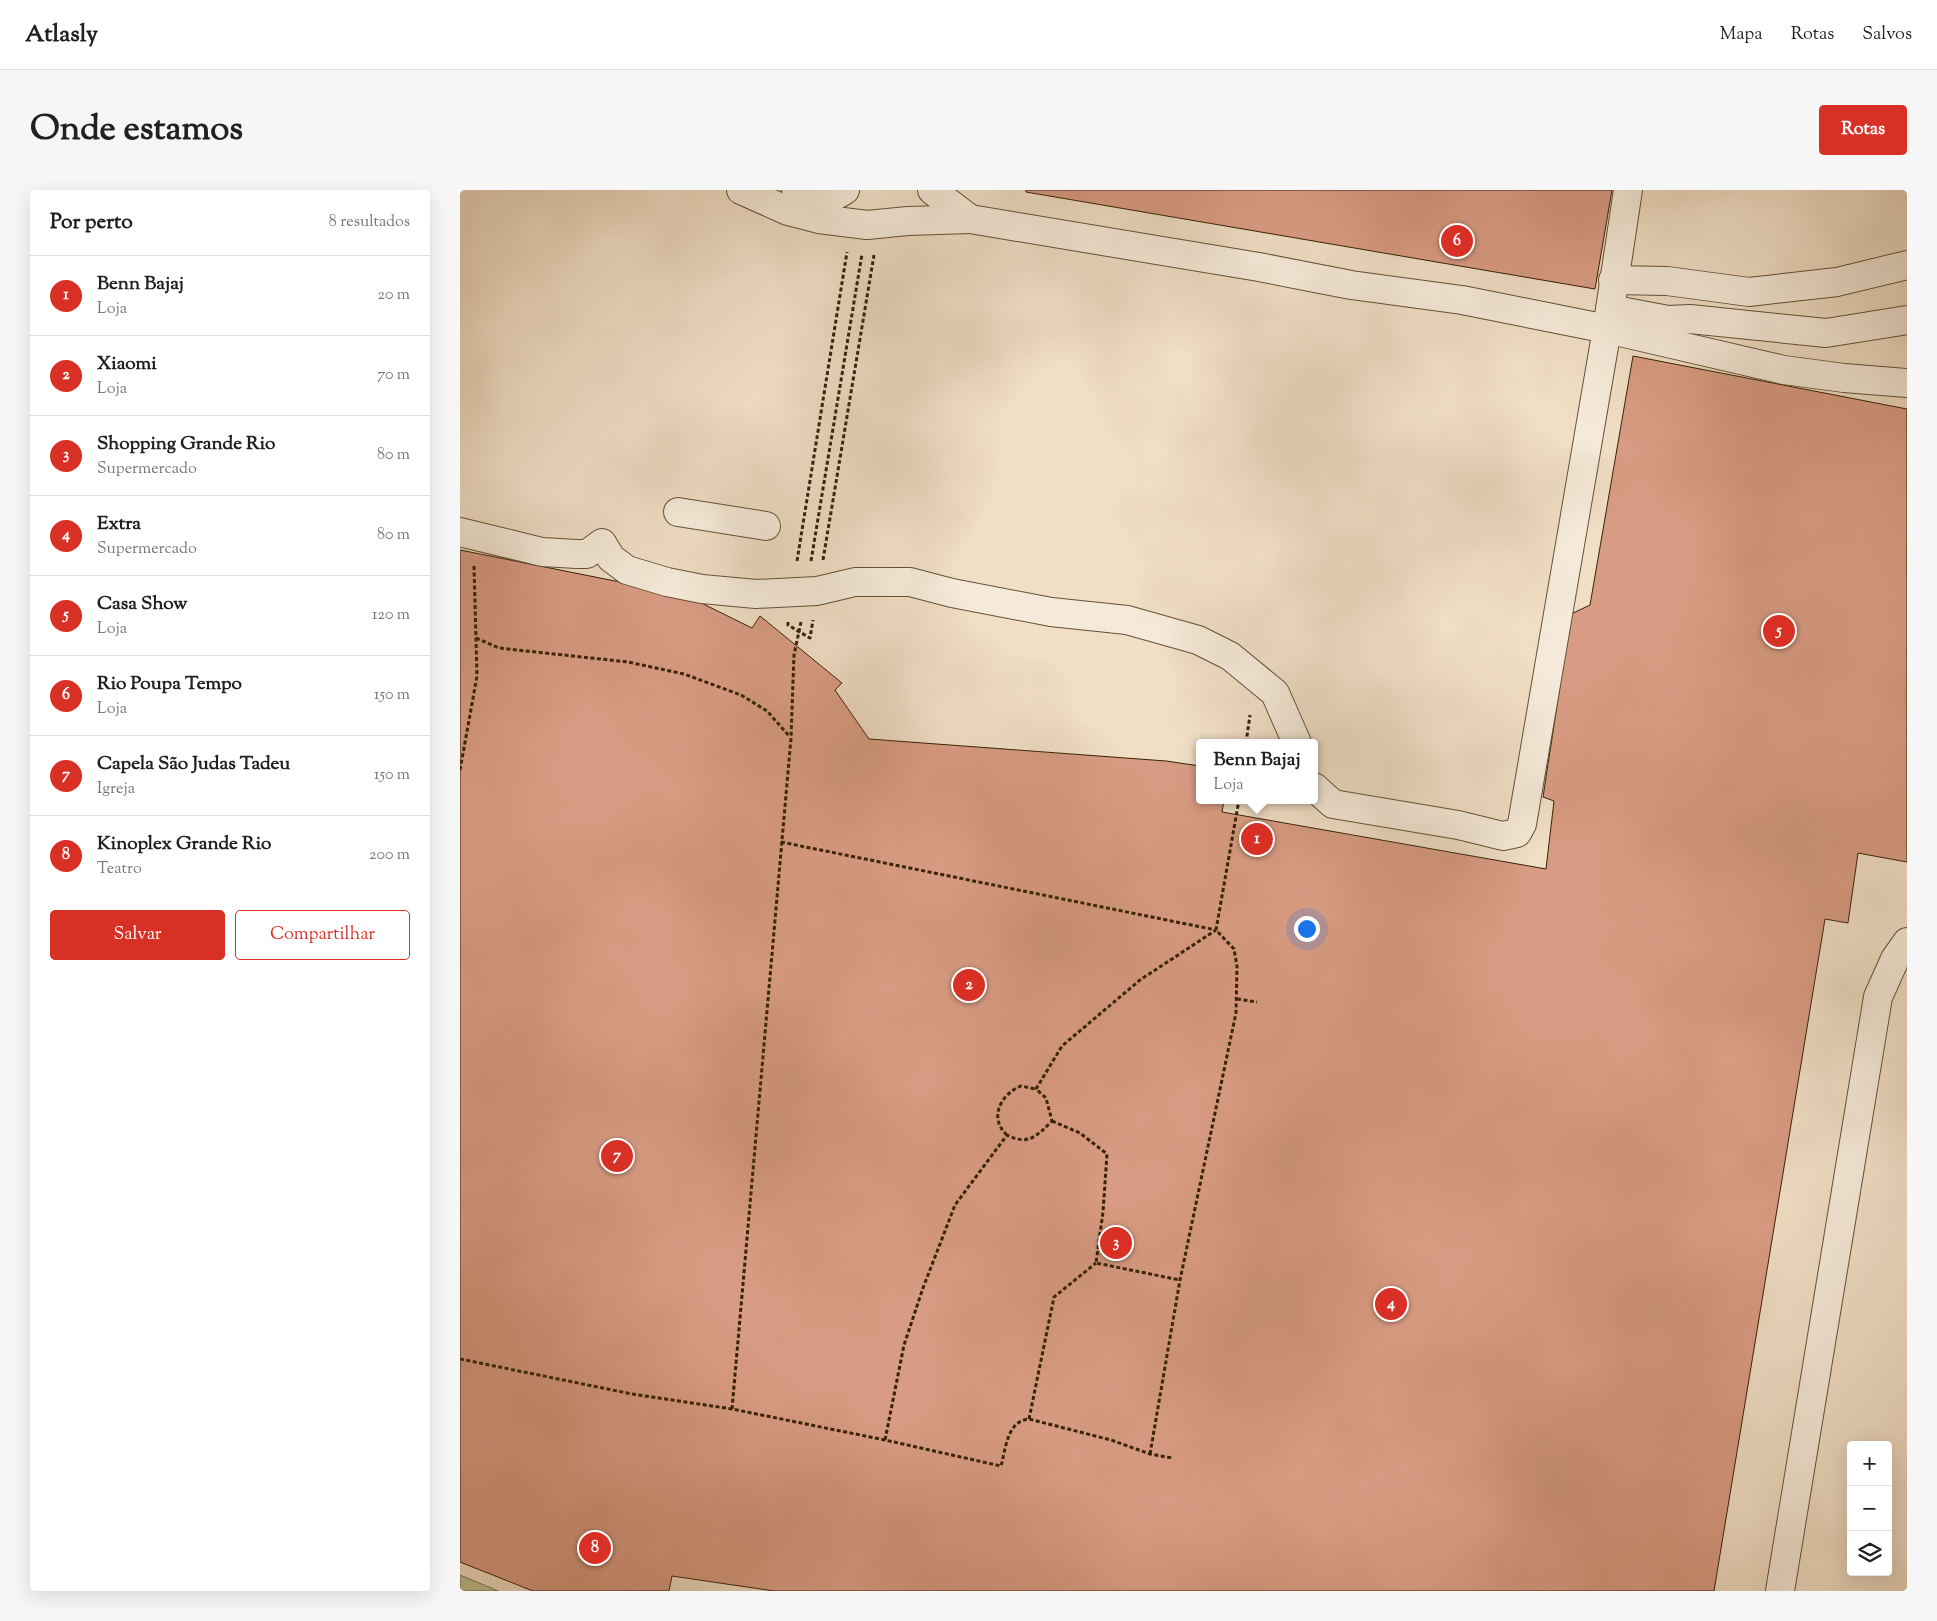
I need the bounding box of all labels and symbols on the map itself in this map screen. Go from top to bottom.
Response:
pin: 6 [1441,222,1473,260]
pin: 5 [1763,612,1795,650]
pin: 1 [1241,820,1273,858]
your location [1294,916,1320,942]
pin: 2 [953,966,985,1004]
pin: 7 [601,1137,633,1175]
pin: 3 [1100,1224,1132,1262]
pin: 4 [1375,1285,1407,1323]
pin: 8 [579,1529,611,1567]

